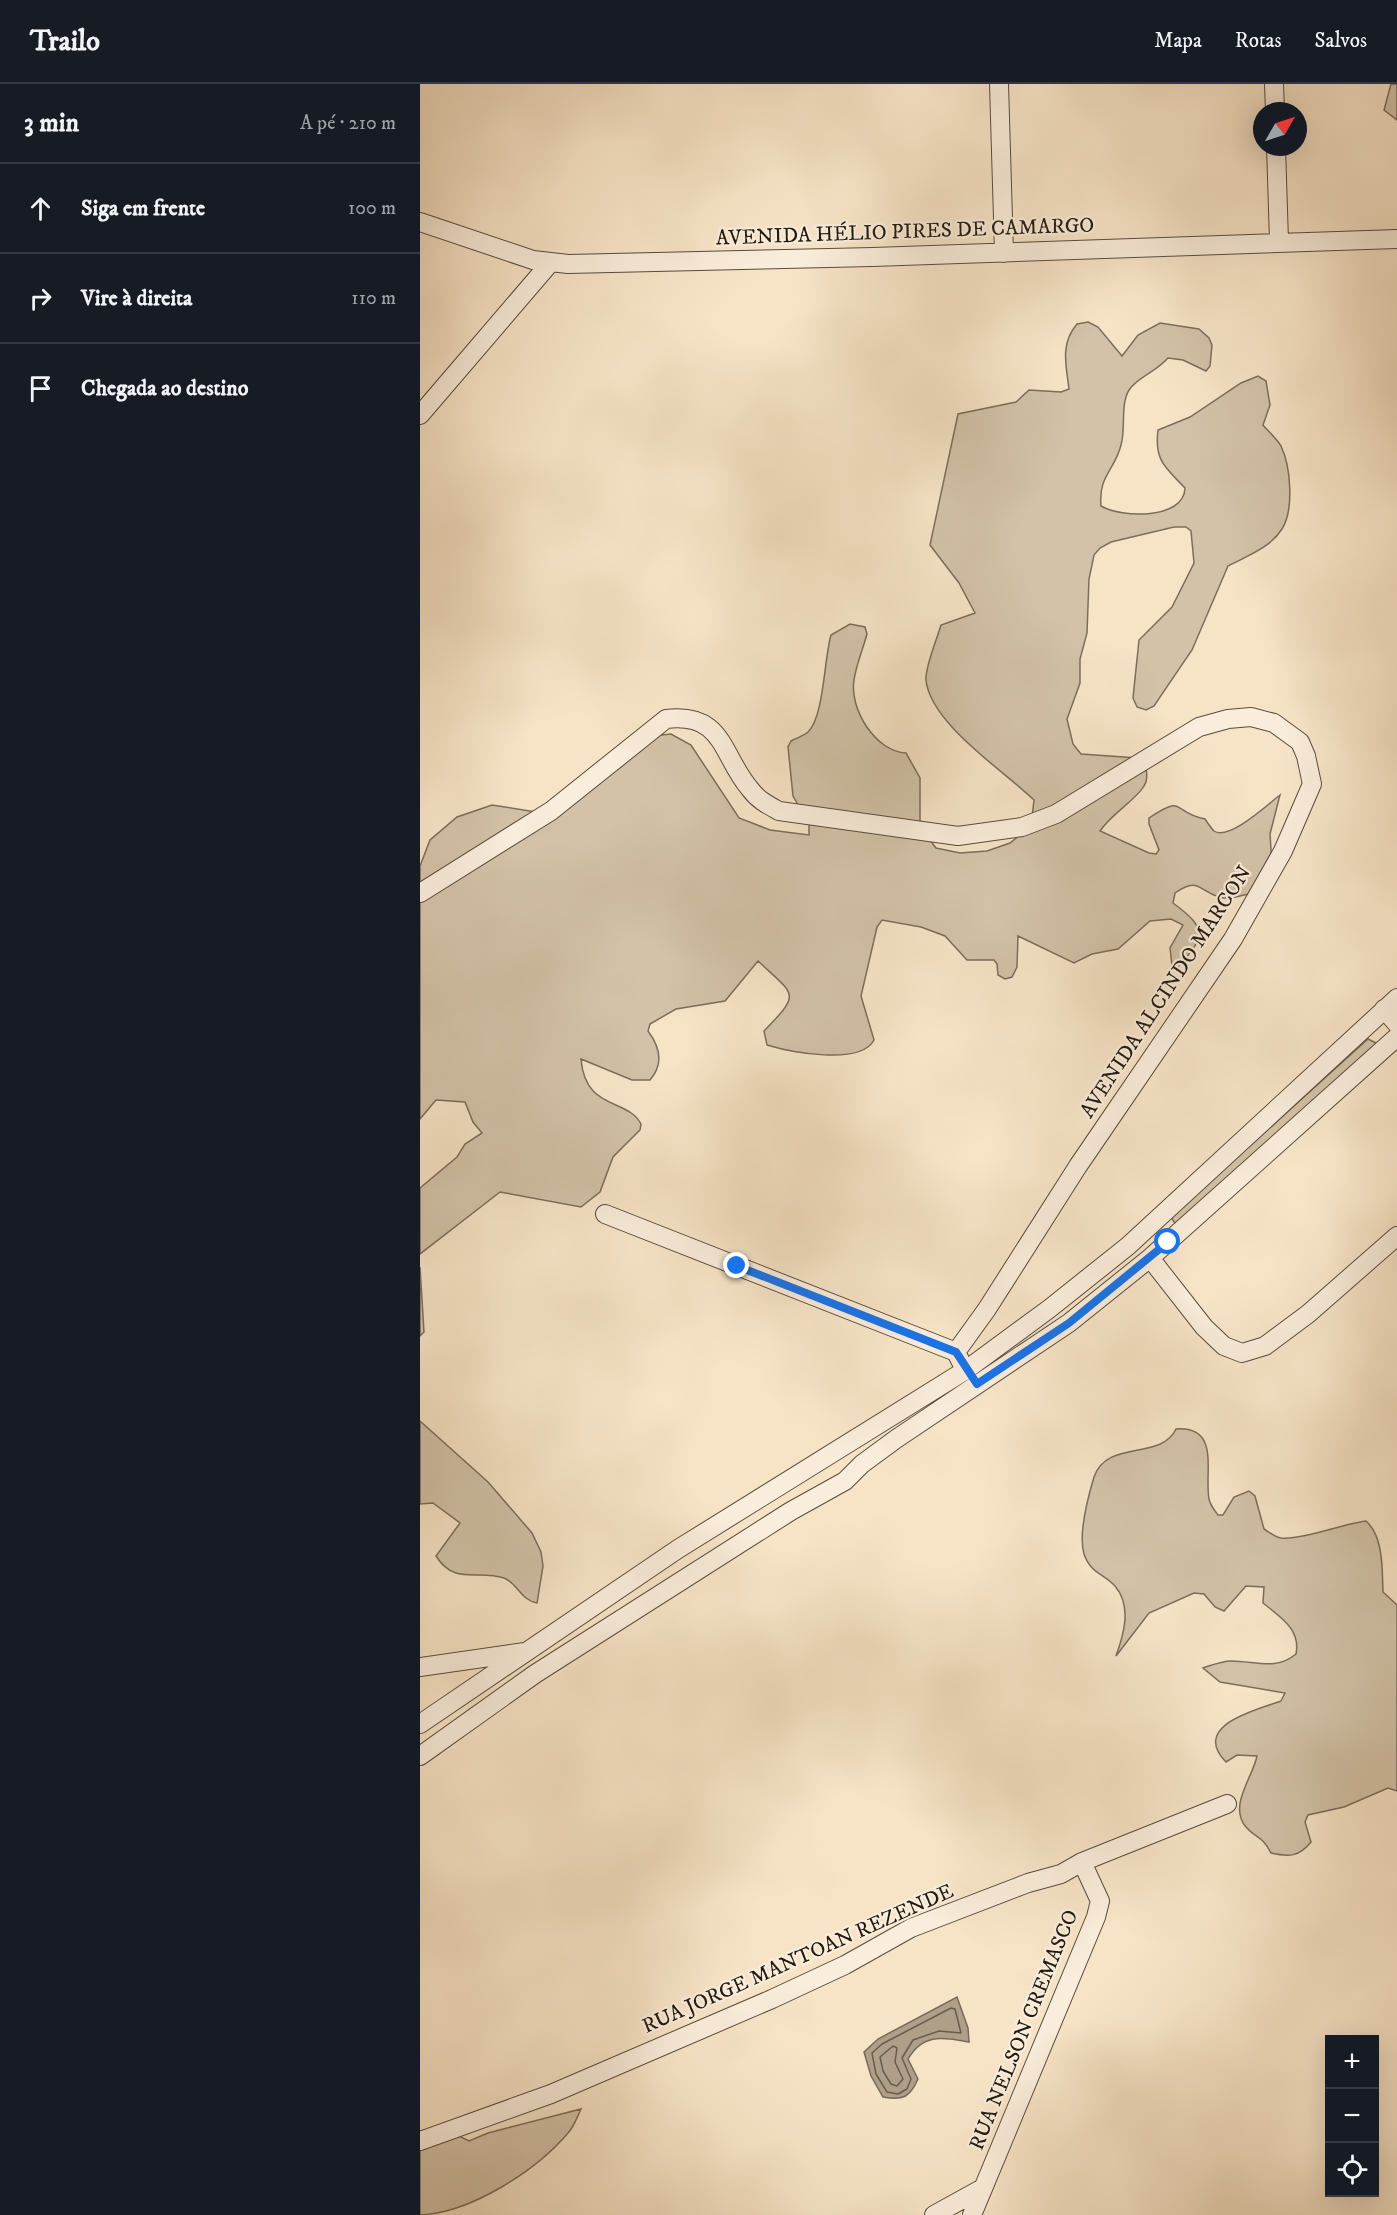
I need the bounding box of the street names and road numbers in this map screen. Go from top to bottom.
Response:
street label: AVENIDA HÉLIO PIRES DE CAMARGO [715,211,1095,252]
street label: AVENIDA ALCINDO MARCON [1075,861,1257,1123]
street label: RUA JORGE MANTOAN REZENDE [638,1878,958,2040]
street label: RUA NELSON CREMASCO [964,1906,1084,2154]

